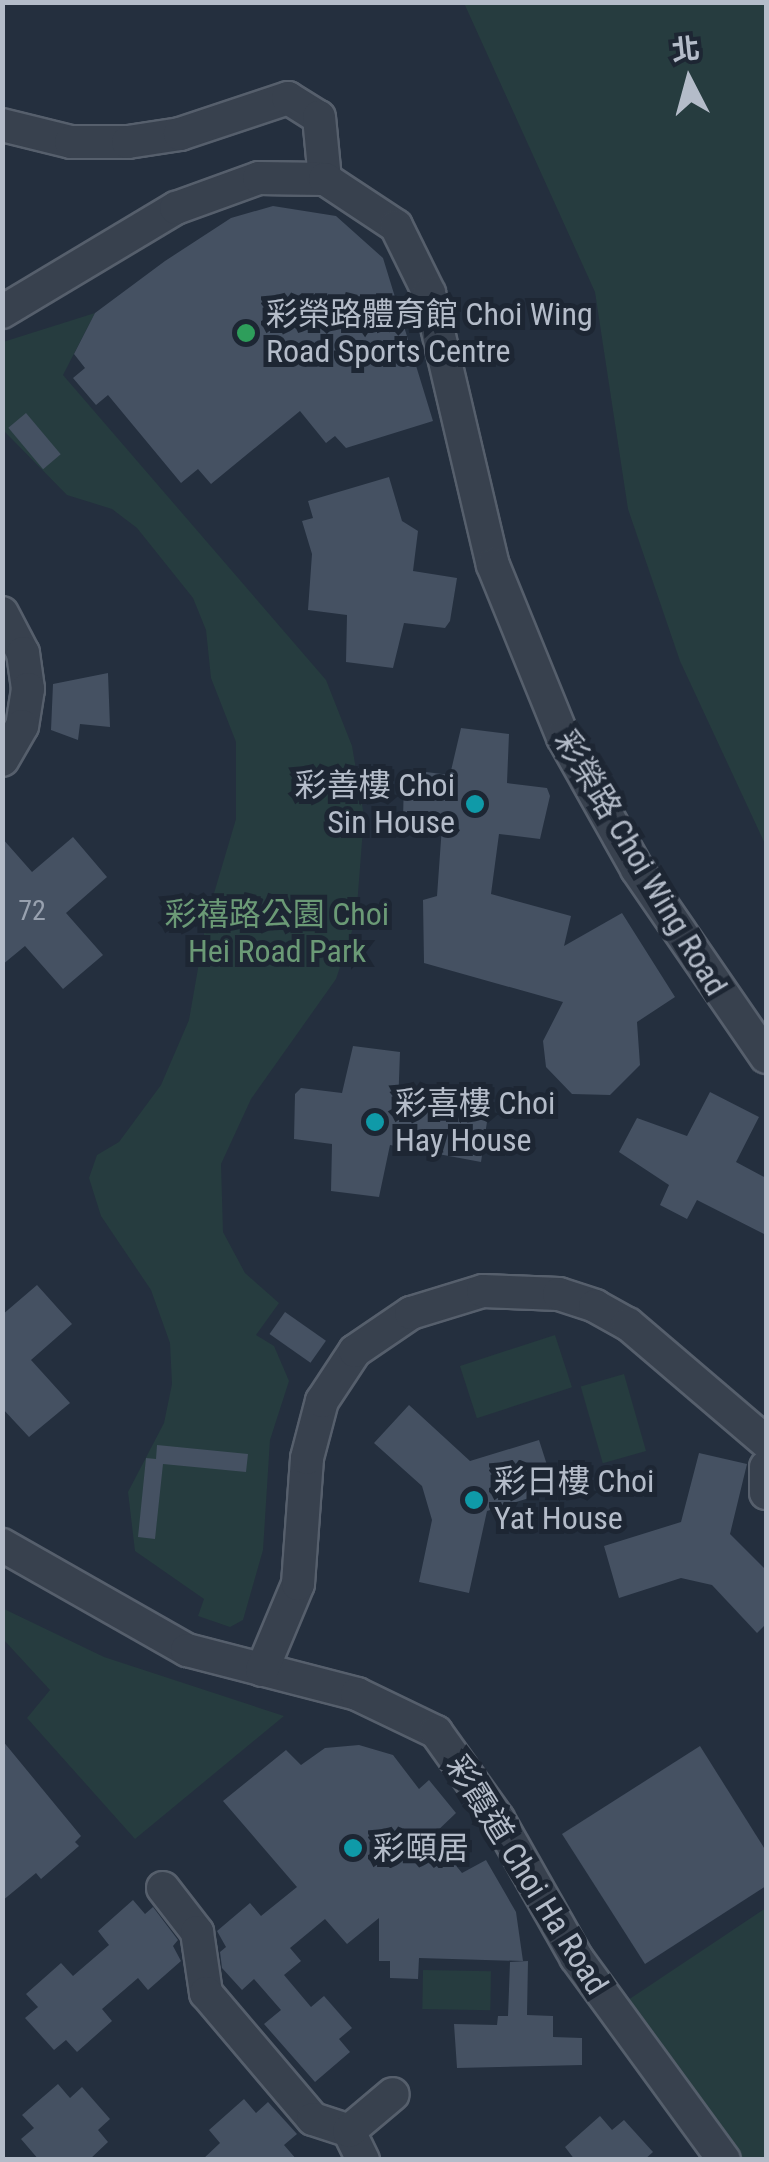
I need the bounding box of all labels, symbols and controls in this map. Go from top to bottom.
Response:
north arrow [639,30,739,130]
text: 北 [670,32,701,68]
place label: 彩榮路體育館 Choi Wing Road Sports Centre [266,296,593,371]
marker: 彩榮路體育館 Choi Wing Road Sports Centre [235,322,257,344]
street label: 彩榮路 Choi Wing Road [547,724,735,1002]
place label: 彩善樓 Choi Sin House [295,767,455,842]
marker: 彩善樓 Choi Sin House [464,793,486,815]
house number: 72 [18,894,46,928]
park label: 彩禧路公園 Choi Hei Road Park [165,896,389,971]
place label: 彩喜樓 Choi Hay House [395,1085,555,1160]
marker: 彩喜樓 Choi Hay House [364,1111,386,1133]
place label: 彩日樓 Choi Yat House [494,1463,654,1538]
marker: 彩日樓 Choi Yat House [463,1489,485,1511]
street label: 彩霞道 Choi Ha Road [438,1748,616,2002]
place label: 彩頤居 [373,1829,469,1867]
marker: 彩頤居 [342,1837,364,1859]

